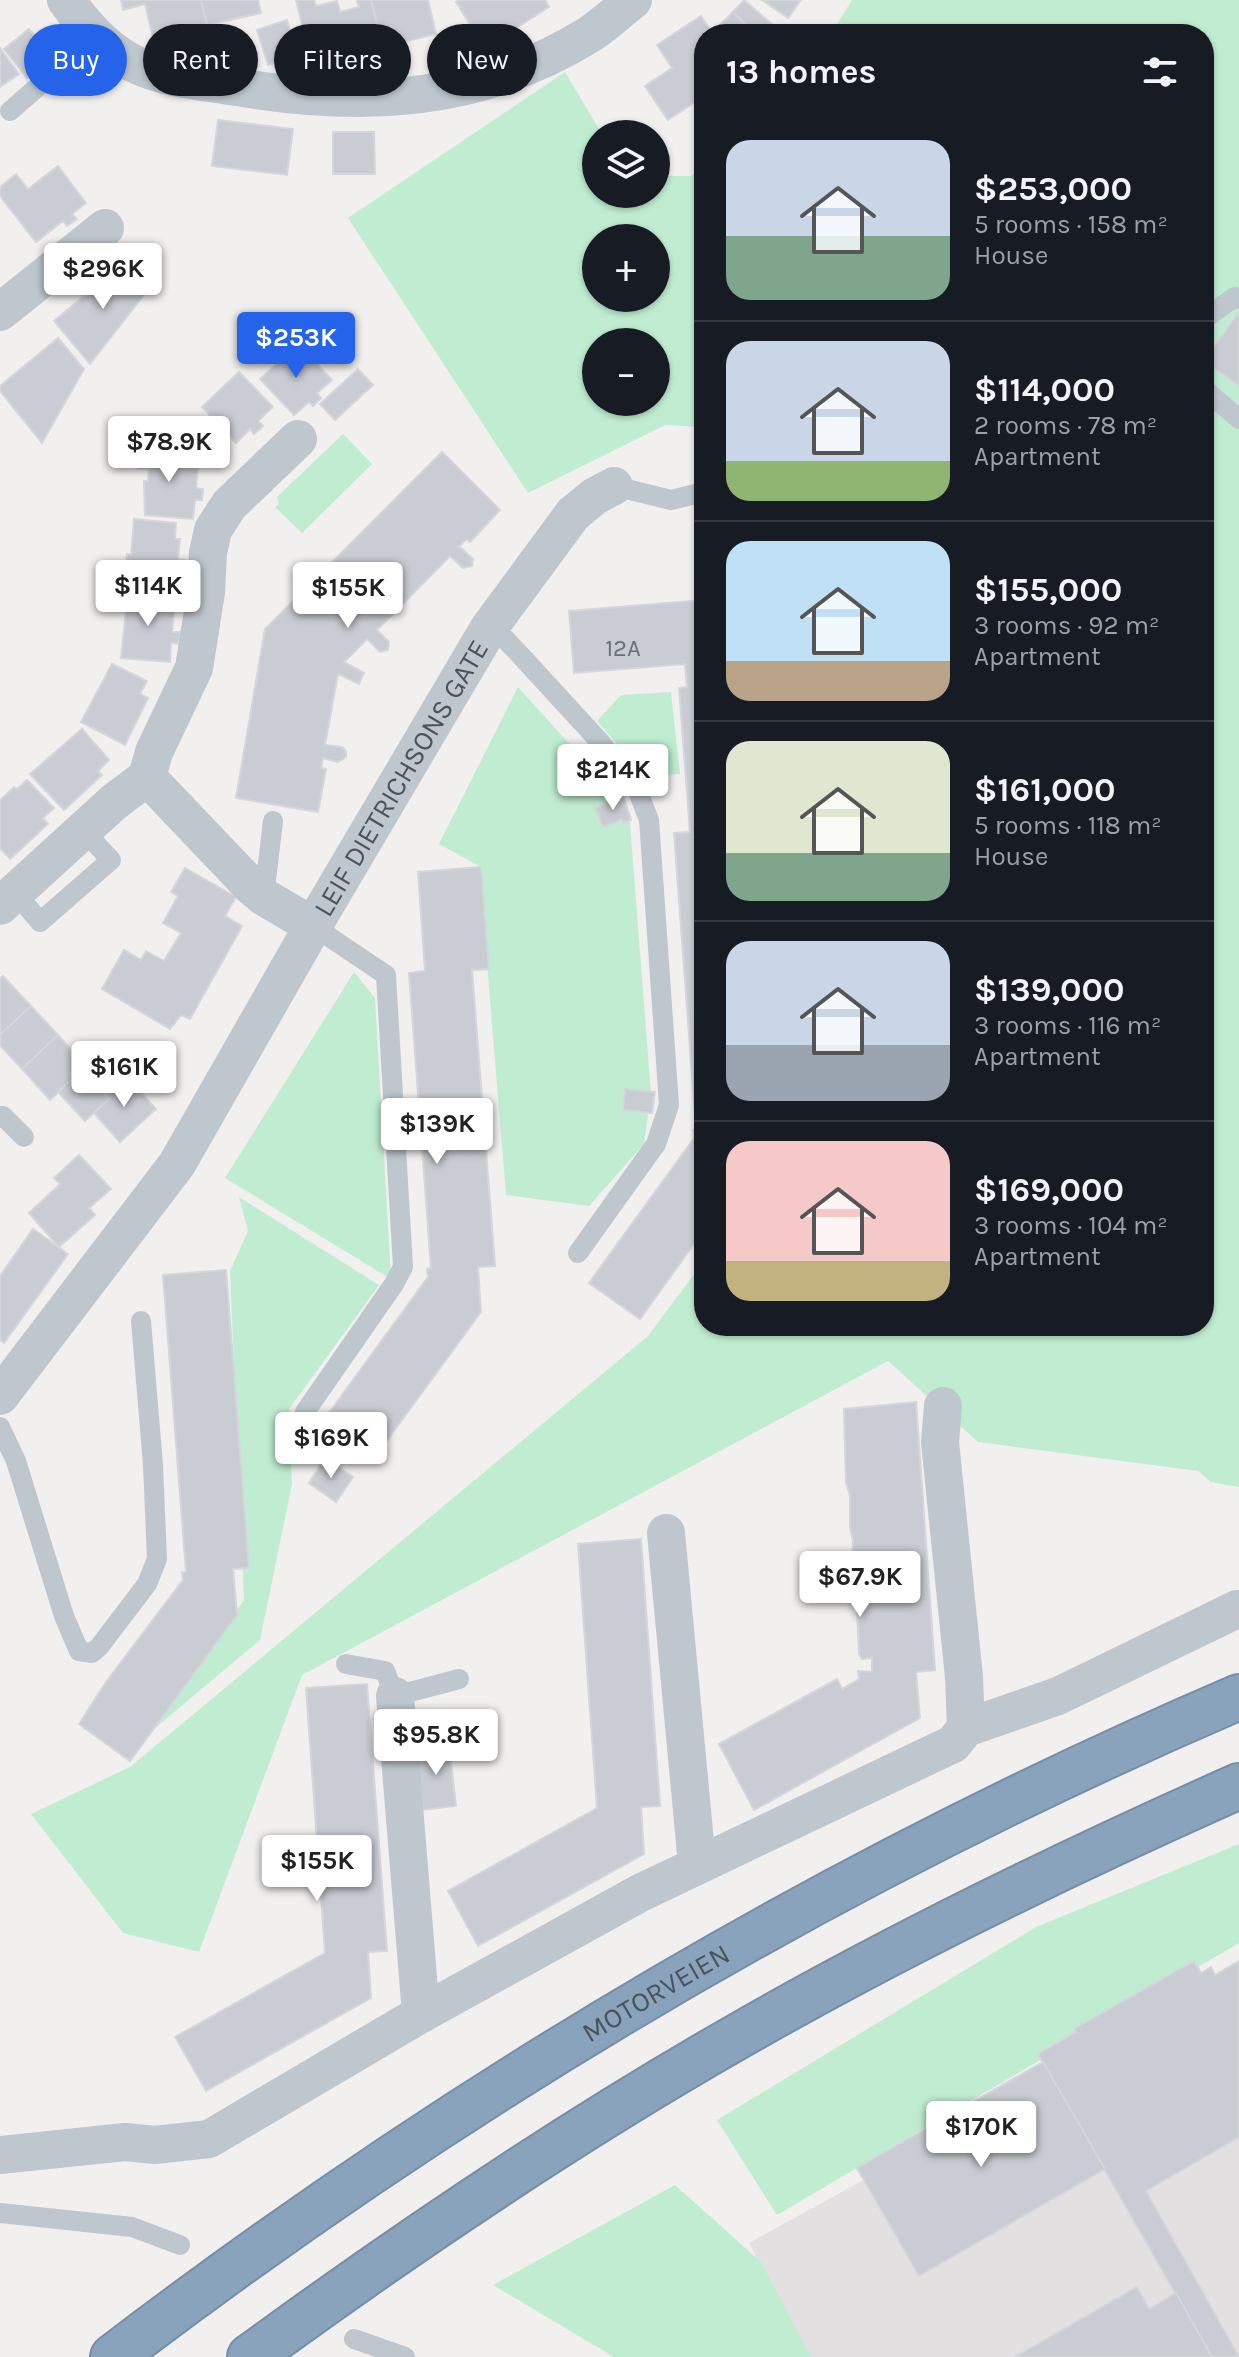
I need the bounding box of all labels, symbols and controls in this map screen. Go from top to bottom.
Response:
chip: Buy [24,24,127,96]
chip: Rent [143,24,258,96]
chip: Filters [274,24,411,96]
chip: New [427,24,537,96]
icon: filters [1138,50,1182,94]
text: 13 homes [726,52,877,92]
map controls [582,120,670,416]
button: layers [582,120,670,208]
text: $253,000 [974,169,1132,209]
icon: home [790,172,886,268]
text: 5 rooms · 158 m² [974,209,1168,240]
button: + [582,224,670,312]
text: House [974,240,1048,271]
pin: $296K [47,243,159,311]
text: $296K [62,253,144,284]
pin: $253K [240,312,352,380]
text: $253K [255,322,337,353]
button: − [582,328,670,416]
text: $114,000 [974,370,1115,410]
icon: home [790,373,886,469]
text: 2 rooms · 78 m² [974,410,1157,441]
pin: $78.9K [104,416,234,484]
text: $78.9K [126,426,212,457]
text: Apartment [974,441,1101,472]
pin: $114K [92,560,204,628]
pin: $155K [292,562,404,630]
text: $114K [114,570,182,601]
text: $155,000 [974,570,1122,610]
text: $155K [311,572,385,603]
icon: home [790,573,886,669]
text: 3 rooms · 92 m² [974,610,1159,641]
street label: LEIF DIETRICHSONS GATE [306,634,495,922]
house number: 12A [605,634,641,662]
text: Apartment [974,641,1101,672]
pin: $214K [557,744,669,812]
text: $214K [575,754,651,785]
text: $161,000 [974,770,1115,810]
icon: home [790,773,886,869]
text: 5 rooms · 118 m² [974,810,1162,841]
text: House [974,841,1048,872]
text: $139,000 [974,970,1125,1010]
icon: home [790,973,886,1069]
text: 3 rooms · 116 m² [974,1010,1161,1041]
pin: $161K [68,1041,180,1109]
text: Apartment [974,1041,1101,1072]
text: $161K [89,1051,159,1082]
pin: $139K [381,1098,493,1166]
text: $139K [399,1108,475,1139]
text: $169,000 [974,1170,1124,1210]
icon: home [790,1173,886,1269]
text: 3 rooms · 104 m² [974,1210,1168,1241]
text: Apartment [974,1241,1101,1272]
pin: $169K [275,1412,387,1480]
text: $169K [293,1422,369,1453]
pin: $67.9K [795,1551,925,1619]
text: $67.9K [817,1561,903,1592]
pin: $95.8K [371,1709,501,1777]
text: $95.8K [392,1719,480,1750]
pin: $155K [261,1835,373,1903]
text: $155K [280,1845,354,1876]
street label: MOTORVEIEN [576,1937,735,2049]
pin: $170K [925,2101,1037,2169]
text: $170K [944,2111,1018,2142]

